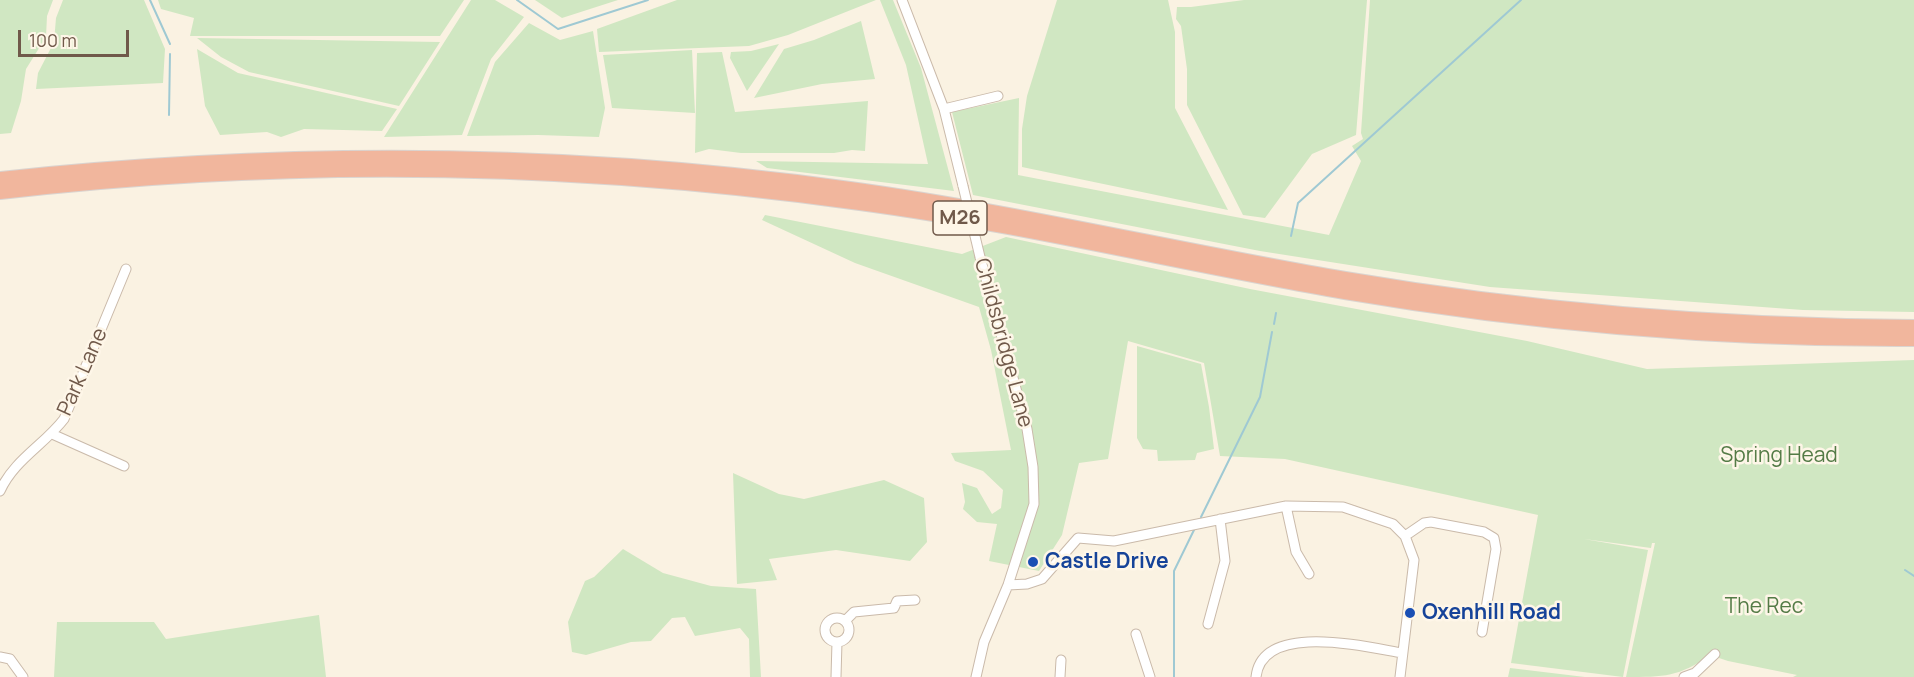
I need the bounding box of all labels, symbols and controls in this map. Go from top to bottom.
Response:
scale bar [21,18,132,56]
text: 100 m [29,28,77,52]
road number: M26 [933,201,987,235]
street label: Childsbridge Lane [968,256,1038,430]
street label: Park Lane [53,324,113,420]
park label: Spring Head [1720,443,1838,469]
place label: Castle Drive [1045,549,1169,575]
marker: Castle Drive [1026,555,1040,569]
park label: The Rec [1725,594,1803,620]
place label: Oxenhill Road [1422,600,1561,626]
marker: Oxenhill Road [1403,606,1417,620]

